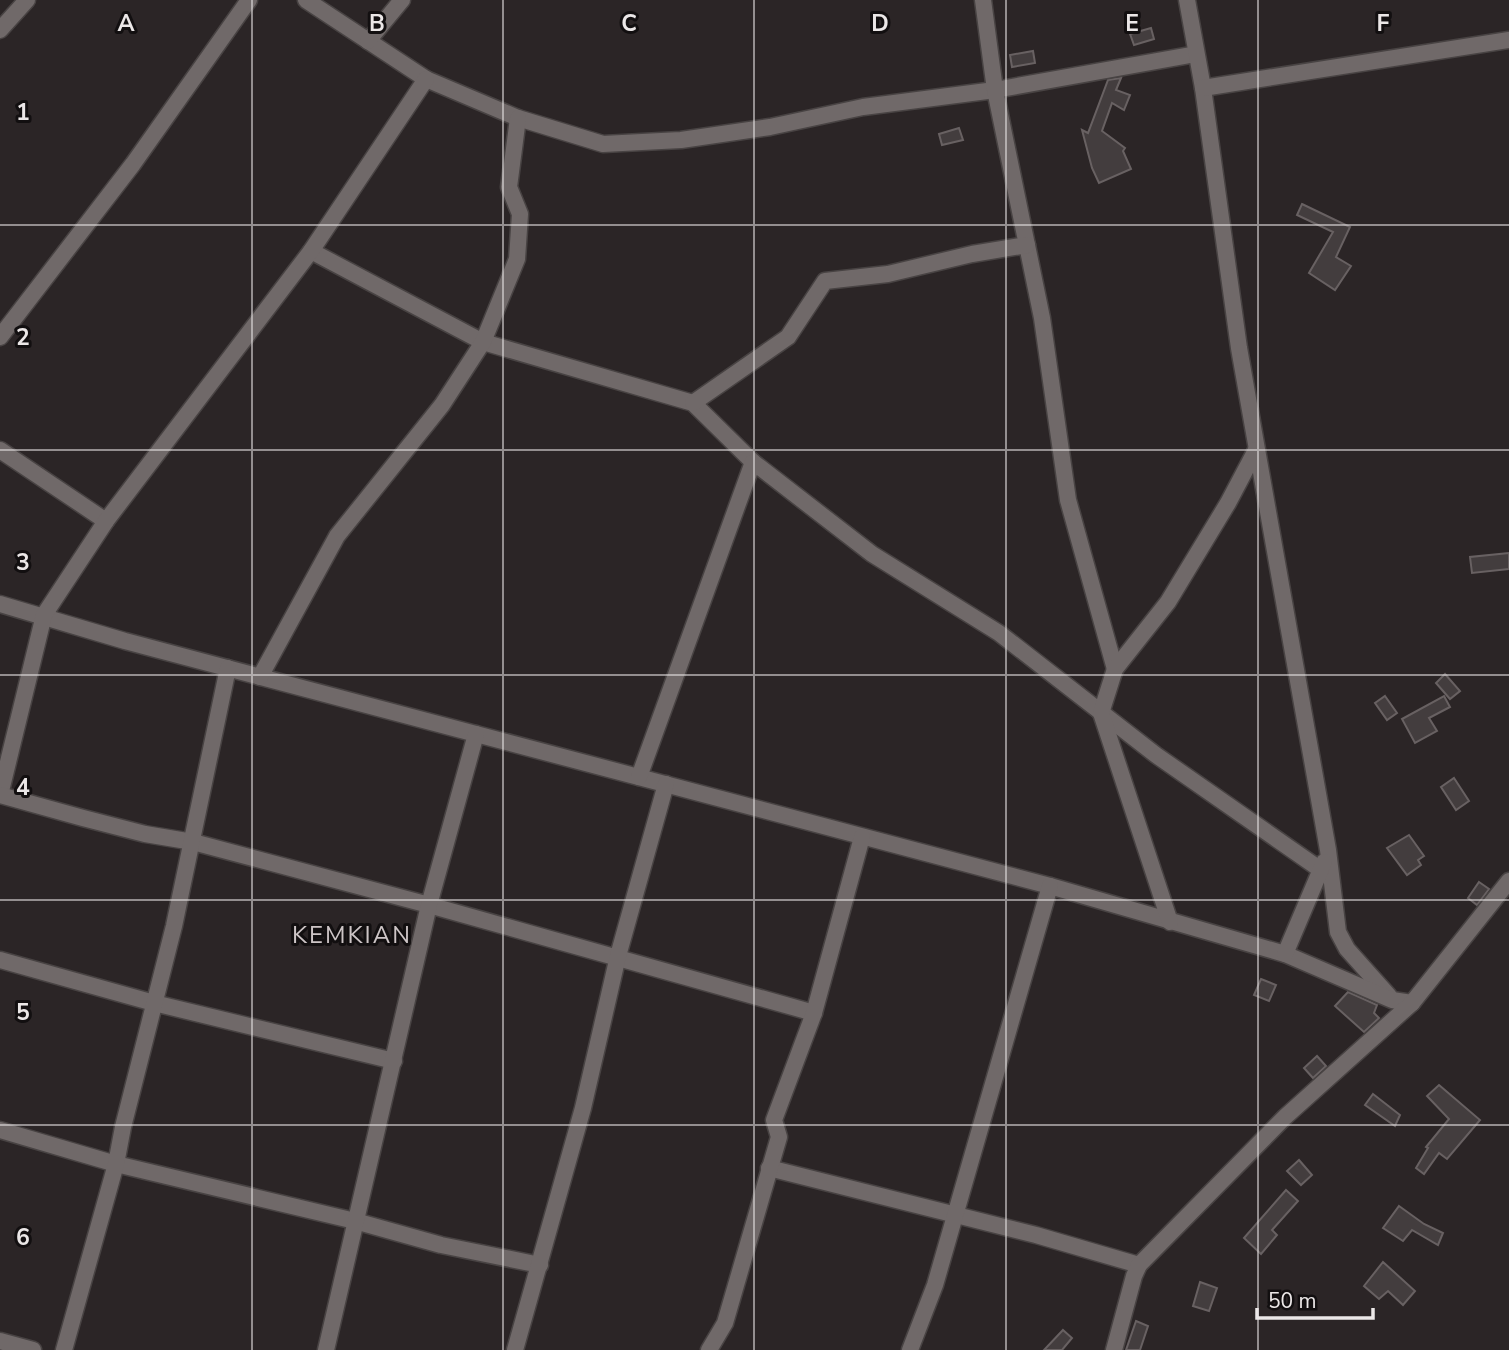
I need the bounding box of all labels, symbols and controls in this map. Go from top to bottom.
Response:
text: A [117,8,135,39]
text: B [369,8,385,39]
text: C [621,8,637,39]
text: D [871,8,889,39]
text: E [1125,8,1139,39]
text: F [1377,8,1390,39]
text: 1 [16,97,30,128]
text: 2 [16,322,30,353]
text: 3 [16,547,30,578]
text: 4 [16,772,30,803]
district label: KEMKIAN [292,919,412,951]
text: 5 [16,997,30,1028]
text: 6 [16,1222,30,1253]
scale bar [1257,1276,1372,1320]
text: 50 m [1268,1287,1317,1315]

